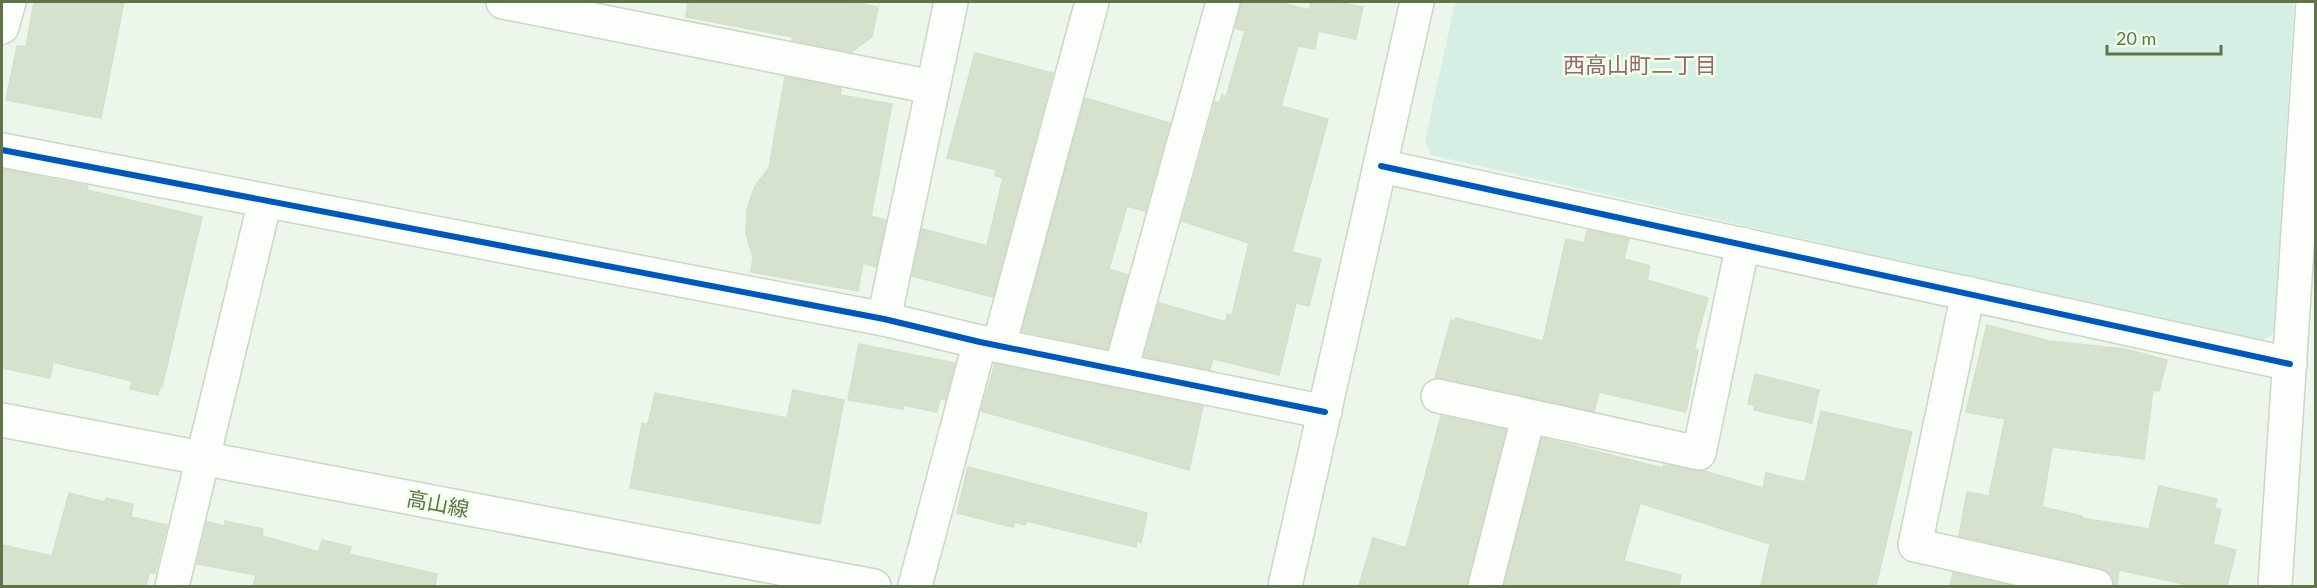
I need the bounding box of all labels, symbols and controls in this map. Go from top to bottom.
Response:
scale bar [2107,18,2221,56]
text: 20 m [2116,27,2156,49]
district label: 西高山町二丁目 [1563,51,1717,78]
street label: 高山線 [405,485,471,521]

